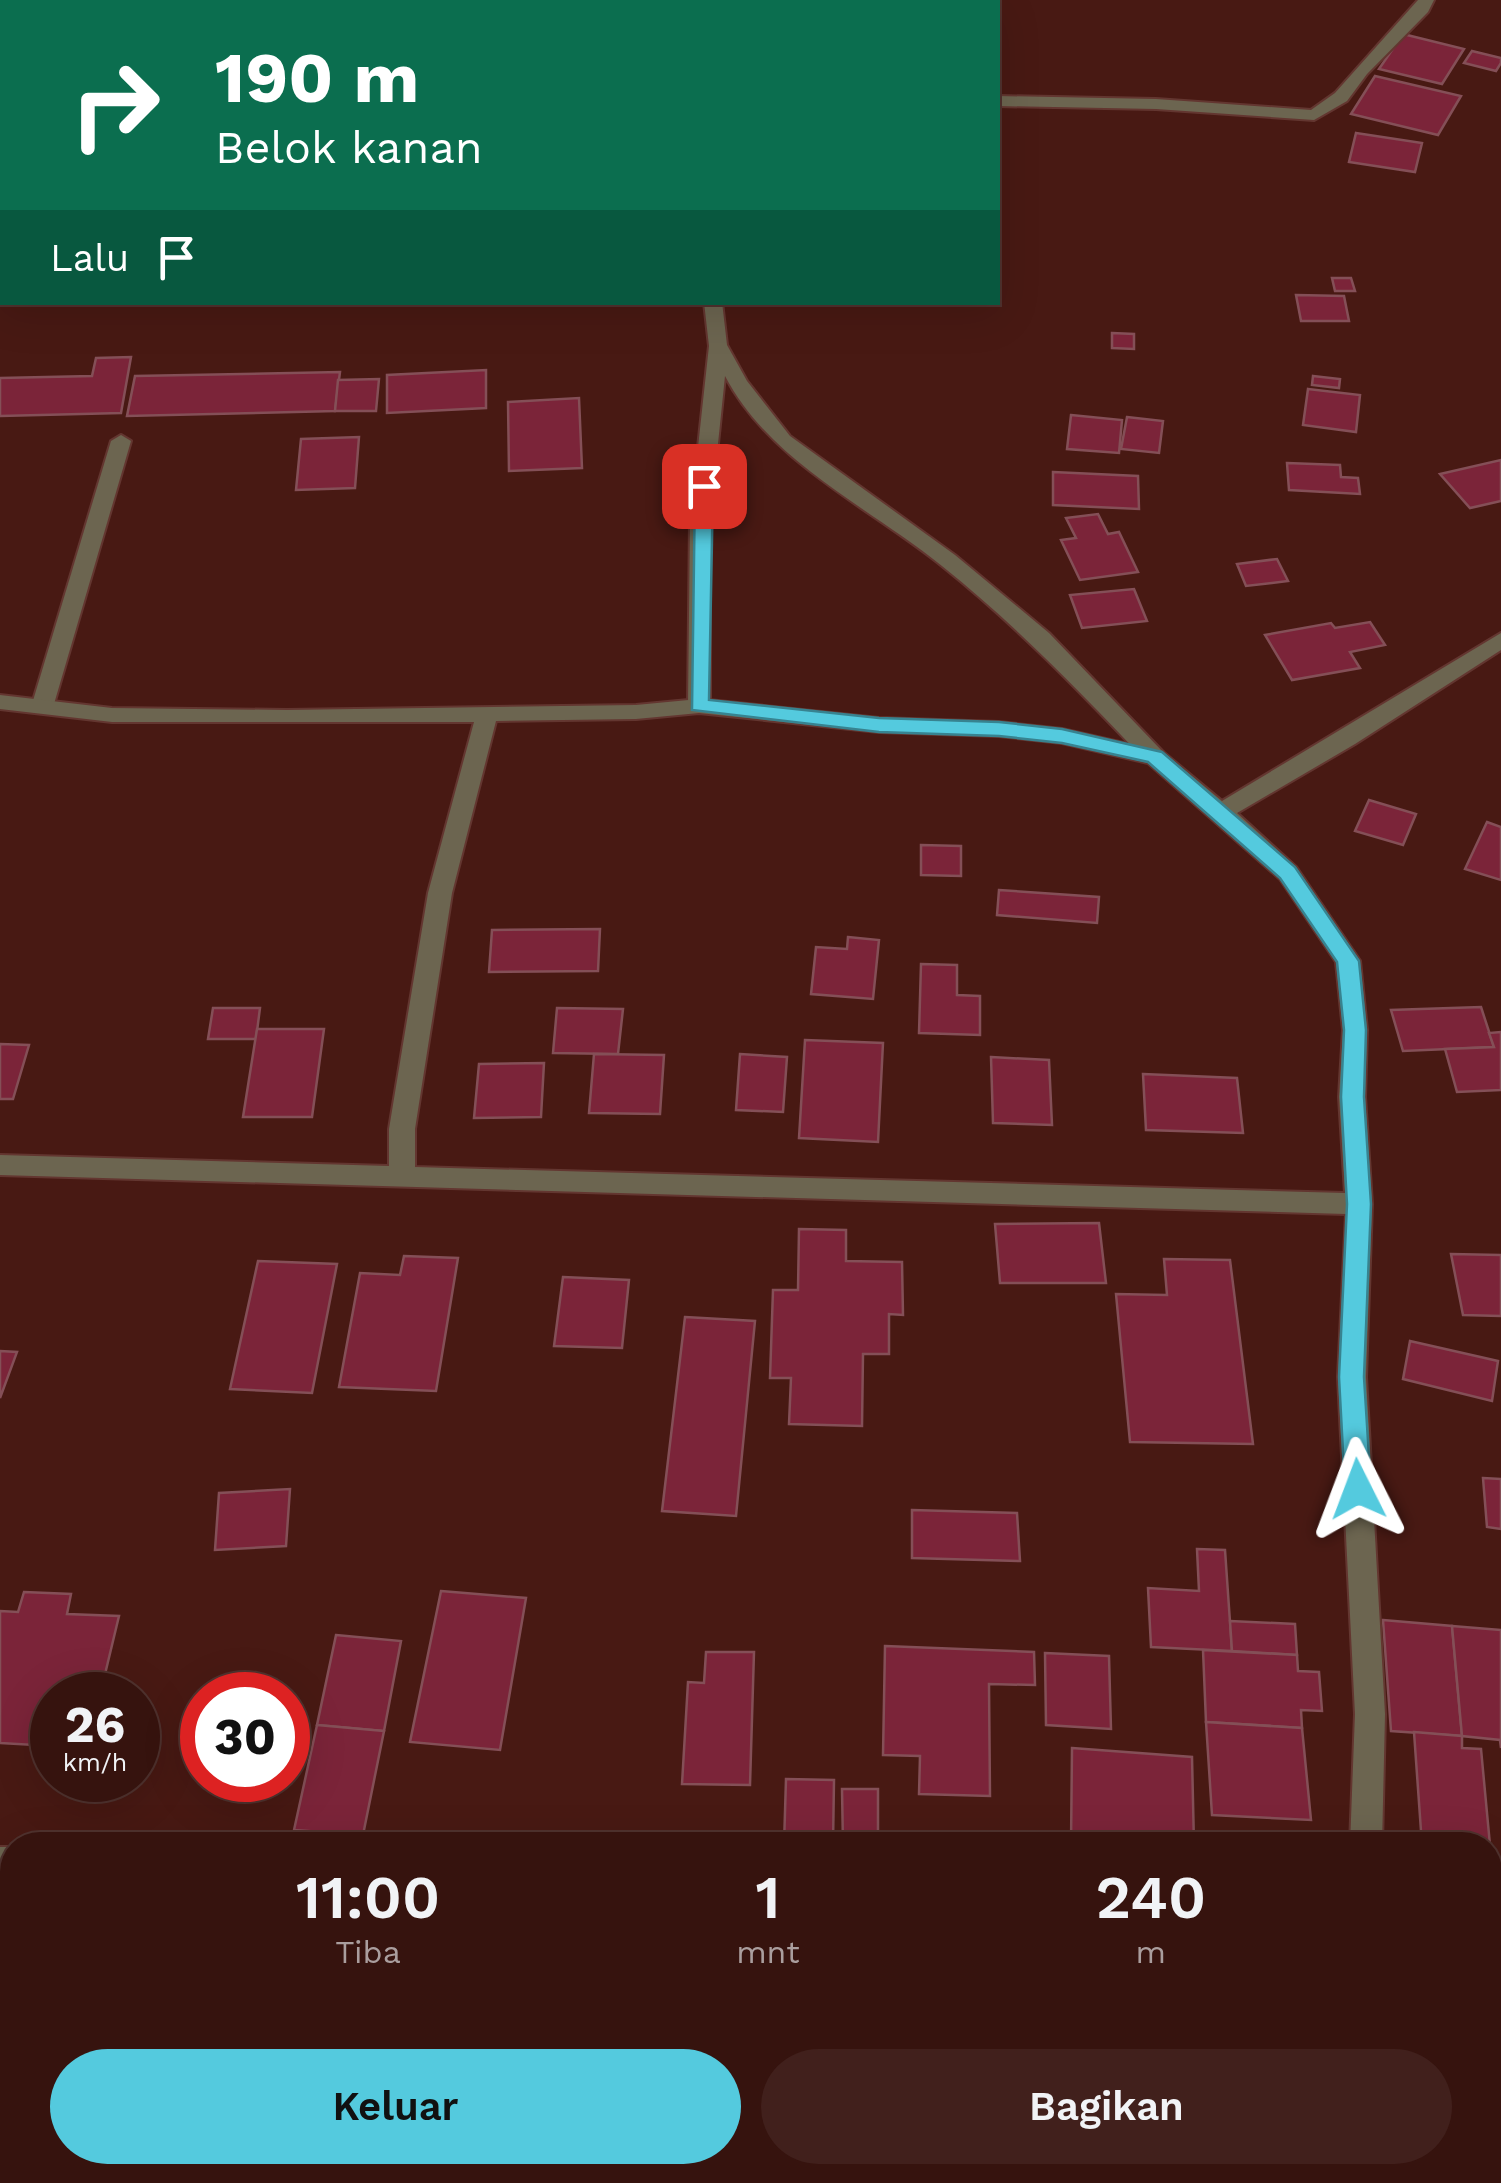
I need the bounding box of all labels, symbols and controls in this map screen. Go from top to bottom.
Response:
text: 190 m [215,37,419,119]
icon: right [50,40,180,170]
text: Belok kanan [215,121,483,174]
icon: arrive [149,230,204,285]
text: Lalu [50,236,129,280]
pin [662,444,747,529]
icon: arrive [677,459,732,514]
position arrow [1306,1437,1410,1541]
speed limit sign: 30 [180,1672,310,1802]
text: 26 [65,1695,125,1754]
text: km/h [63,1748,127,1777]
text: 11:00 [296,1862,440,1933]
text: 1 [755,1862,780,1933]
text: 240 [1096,1862,1206,1933]
text: Tiba [335,1933,401,1971]
text: mnt [736,1933,800,1971]
text: m [1136,1933,1166,1971]
button: Keluar [50,2049,741,2164]
button: Bagikan [761,2049,1452,2164]

